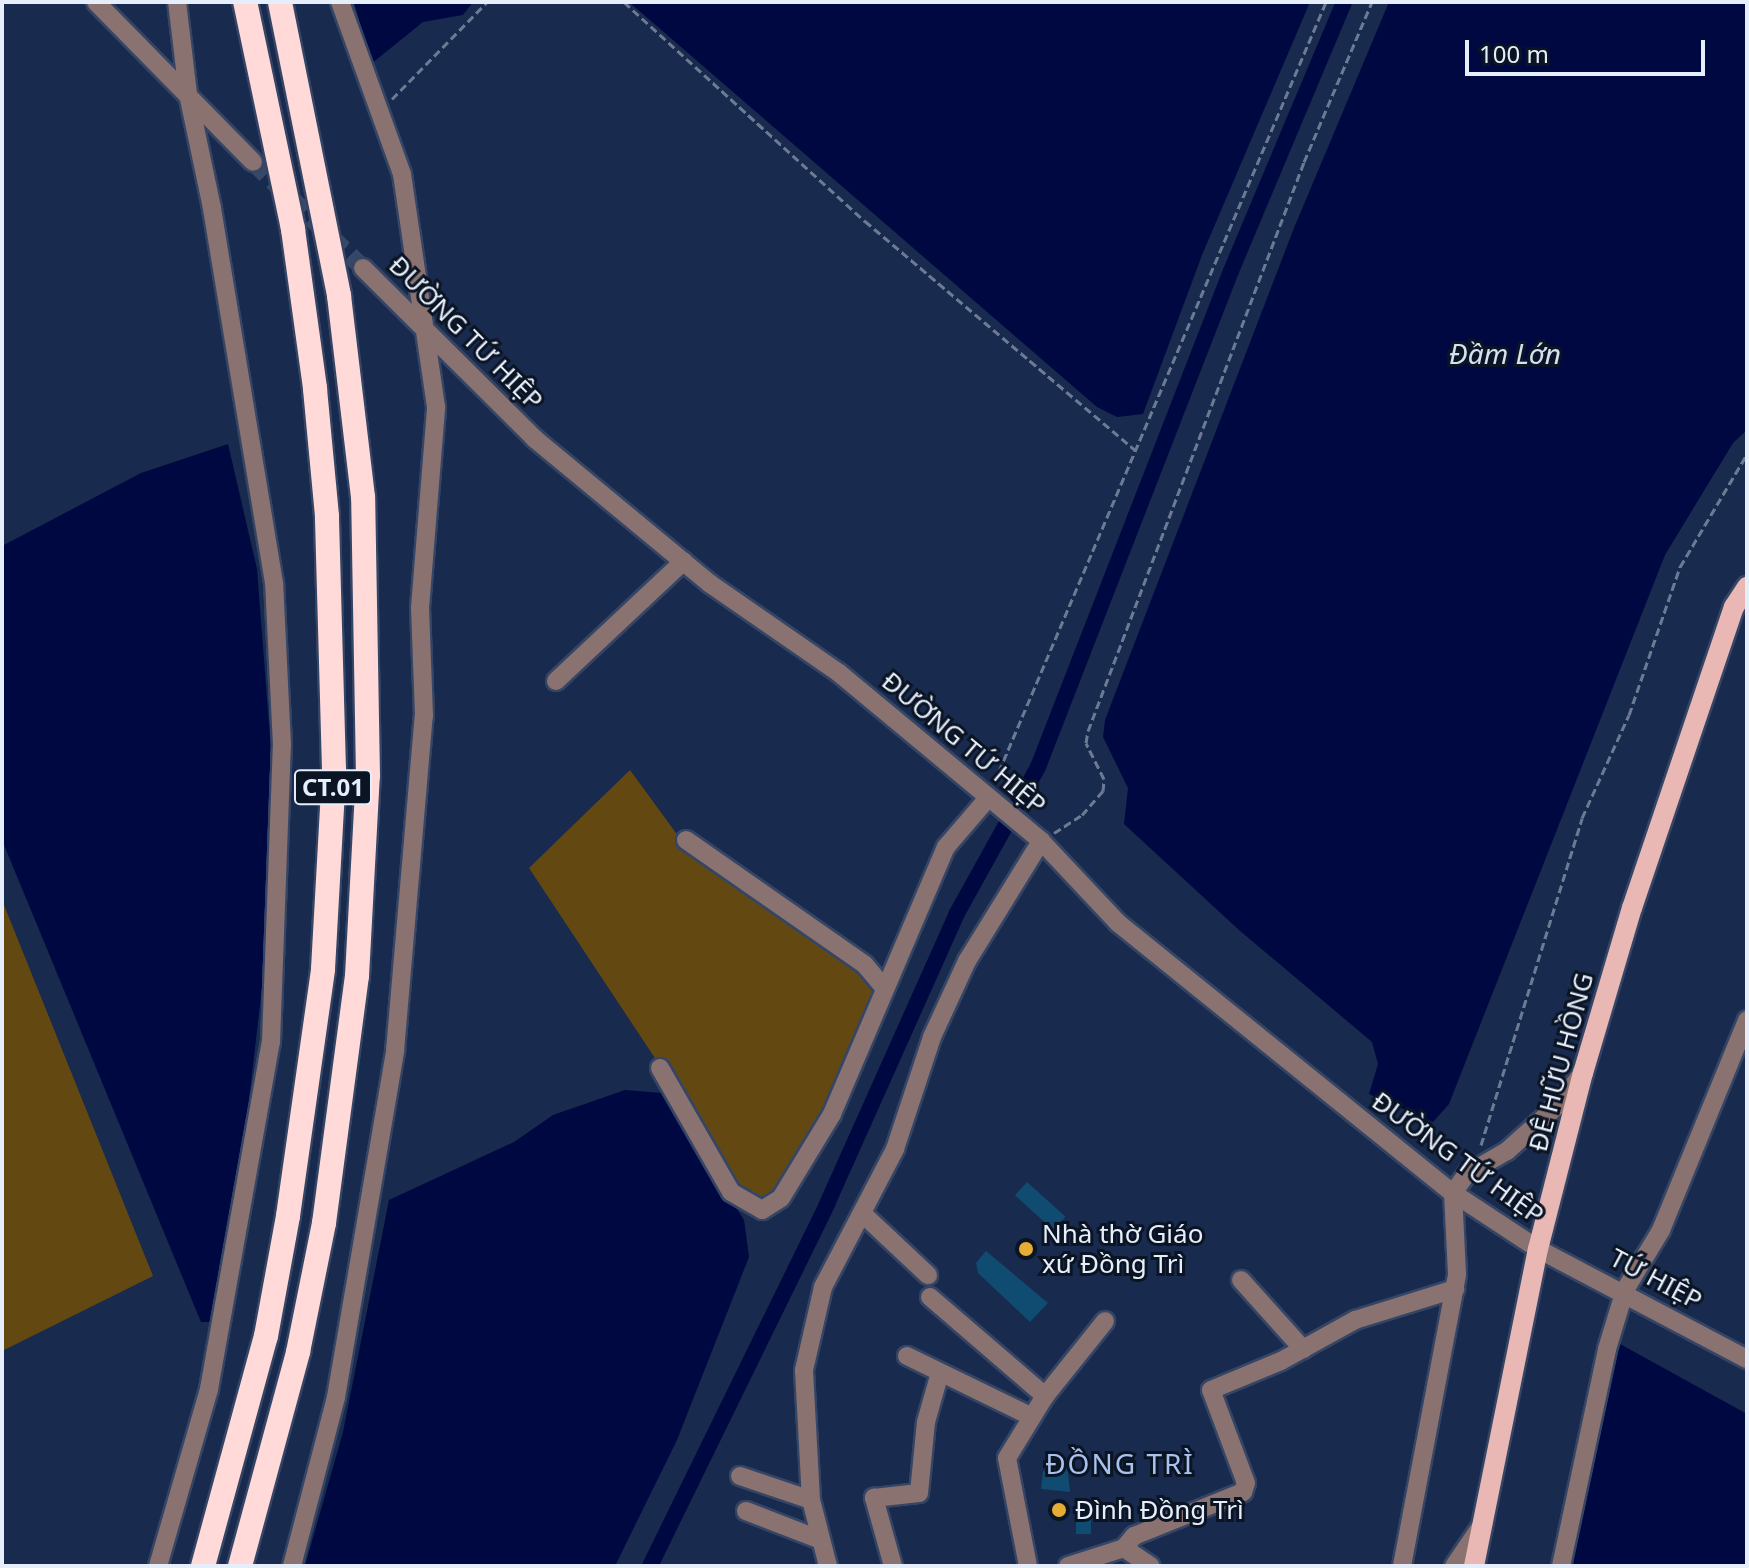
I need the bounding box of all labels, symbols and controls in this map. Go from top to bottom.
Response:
scale bar [1469,24,1709,74]
text: 100 m [1479,37,1549,70]
street label: ĐƯỜNG TỨ HIỆP [383,250,549,416]
water label: Đầm Lớn [1449,336,1561,370]
street label: ĐƯỜNG TỨ HIỆP [876,665,1052,821]
road number: CT.01 [293,767,373,807]
street label: ĐÊ HỮU HỒNG [1522,969,1600,1155]
street label: ĐƯỜNG TỨ HIỆP [1366,1085,1550,1231]
place label: Nhà thờ Giáo xứ Đồng Trì [1042,1218,1203,1280]
marker: Nhà thờ Giáo xứ Đồng Trì [1017,1240,1035,1258]
street label: TỨ HIỆP [1605,1242,1707,1316]
district label: ĐỒNG TRÌ [1045,1446,1195,1480]
place label: Đình Đồng Trì [1075,1494,1244,1526]
marker: Đình Đồng Trì [1050,1501,1068,1519]

